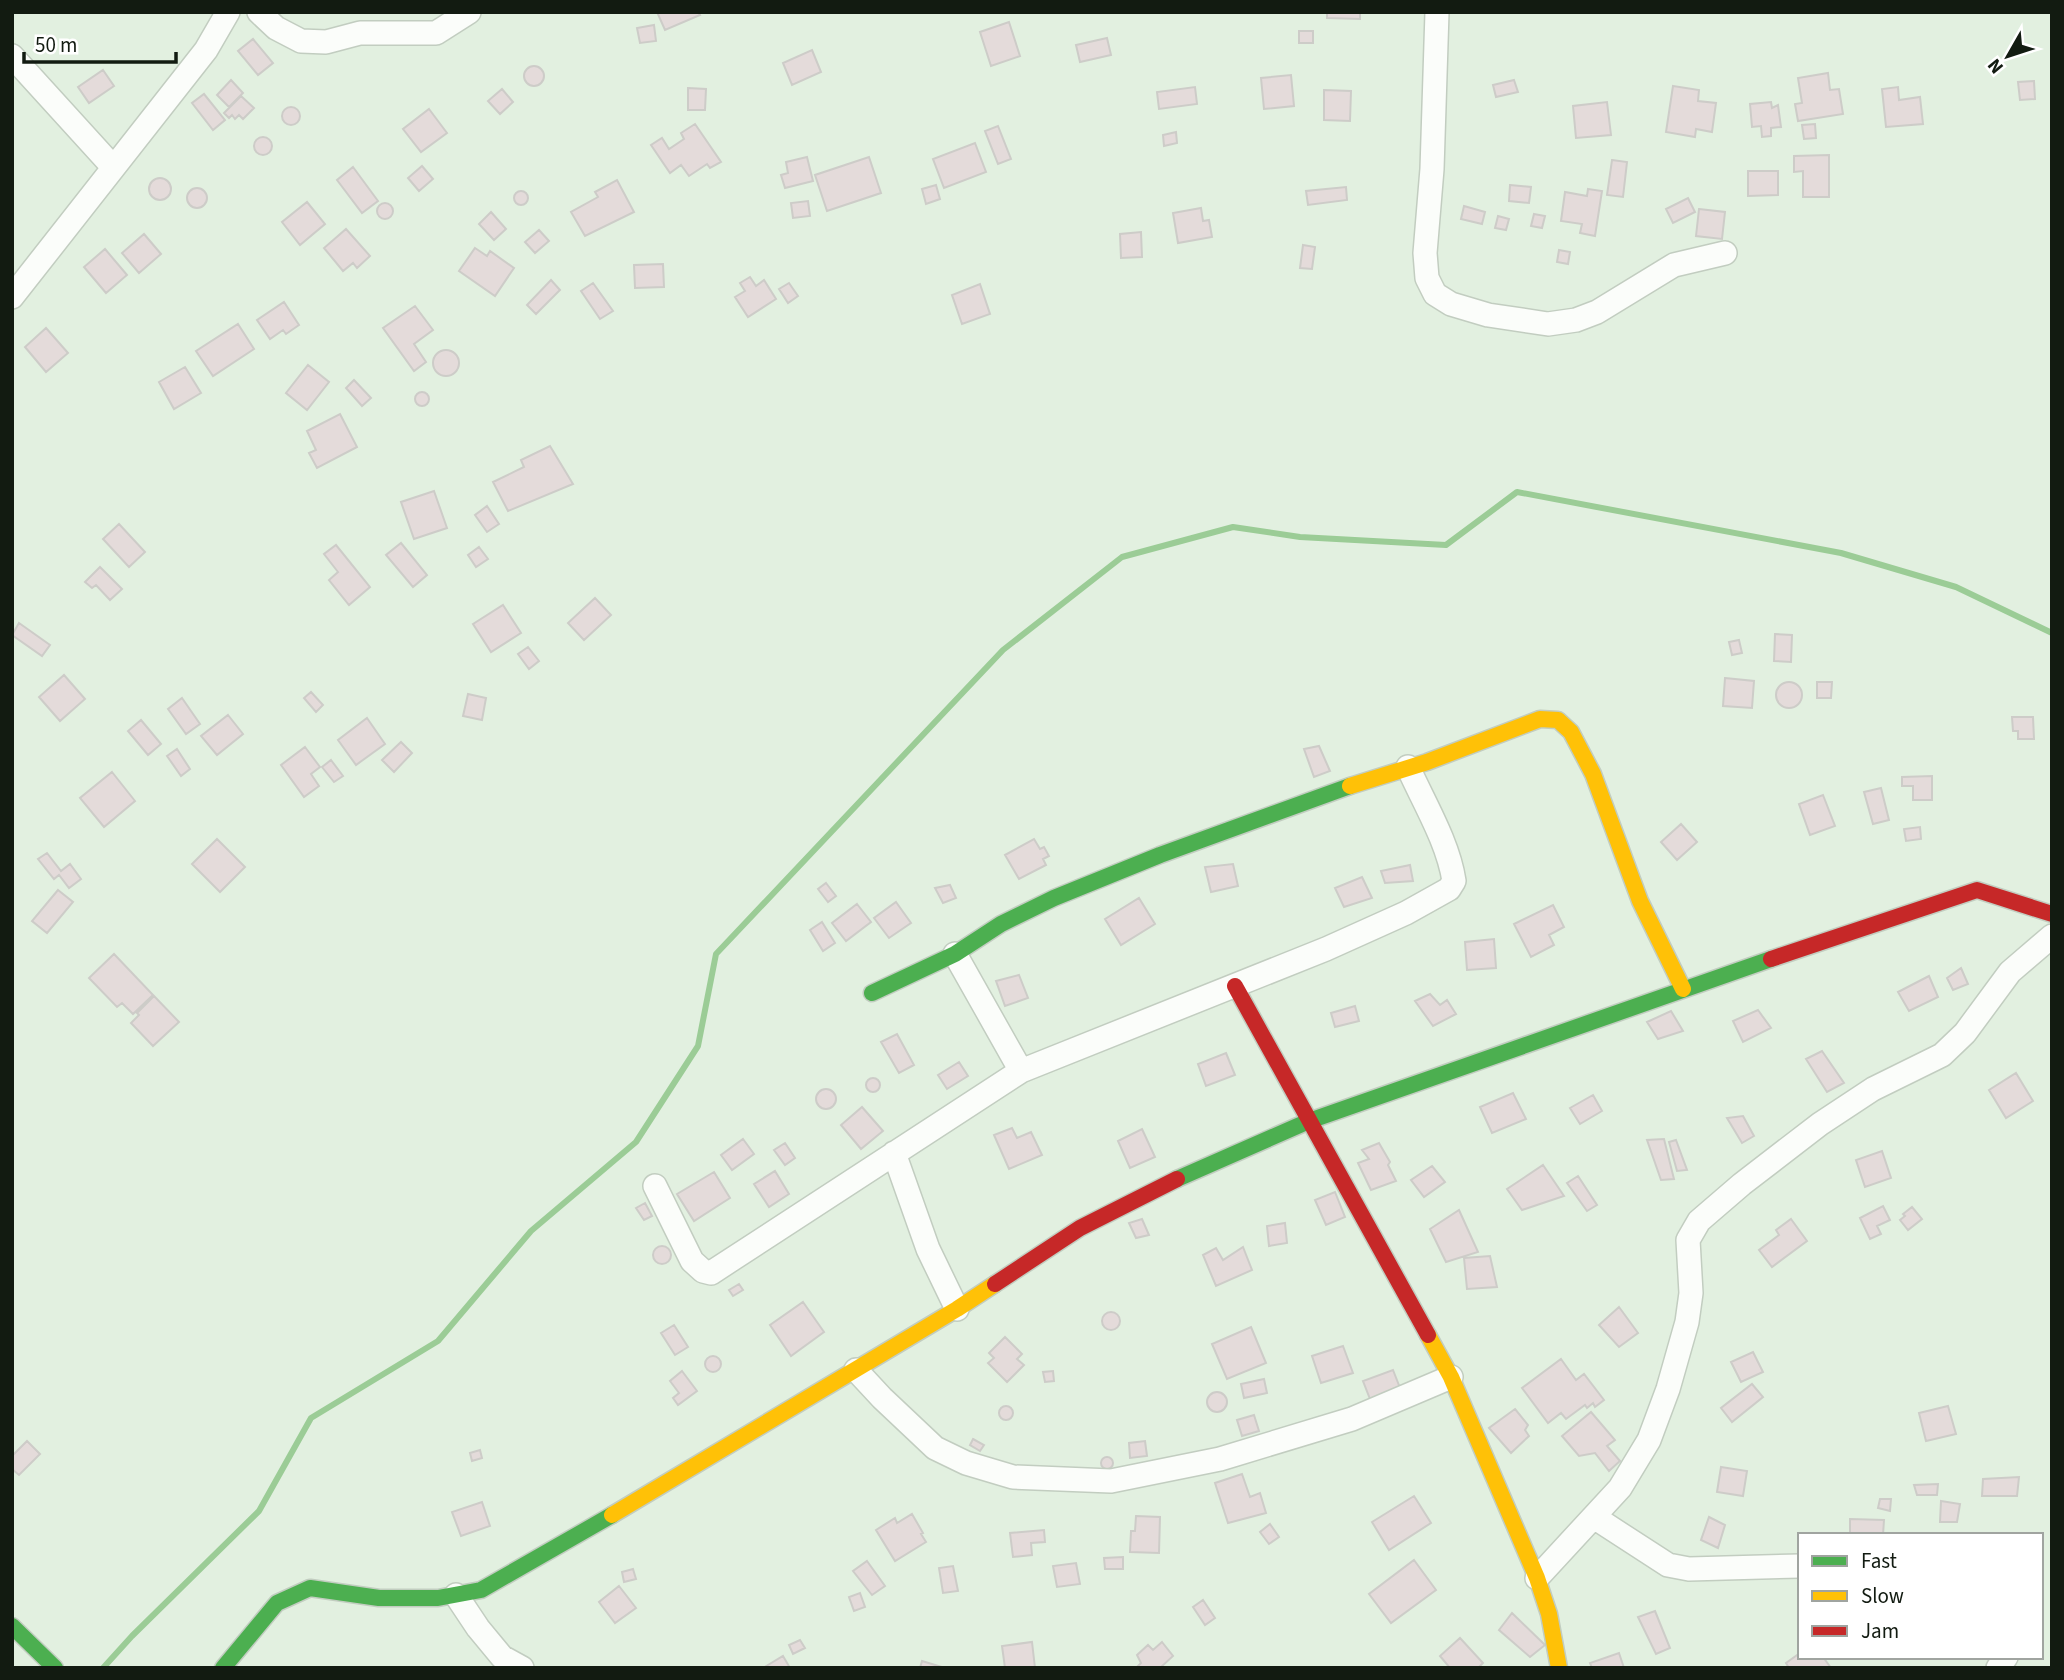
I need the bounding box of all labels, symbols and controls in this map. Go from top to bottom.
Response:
scale bar [24,21,177,65]
north arrow [1973,21,2043,91]
text: 50 m [35,30,77,60]
text: N [1981,52,2010,79]
legend [1798,1533,2043,1659]
text: Fast [1861,1546,1897,1576]
text: Slow [1861,1581,1904,1611]
text: Jam [1861,1616,1899,1646]

